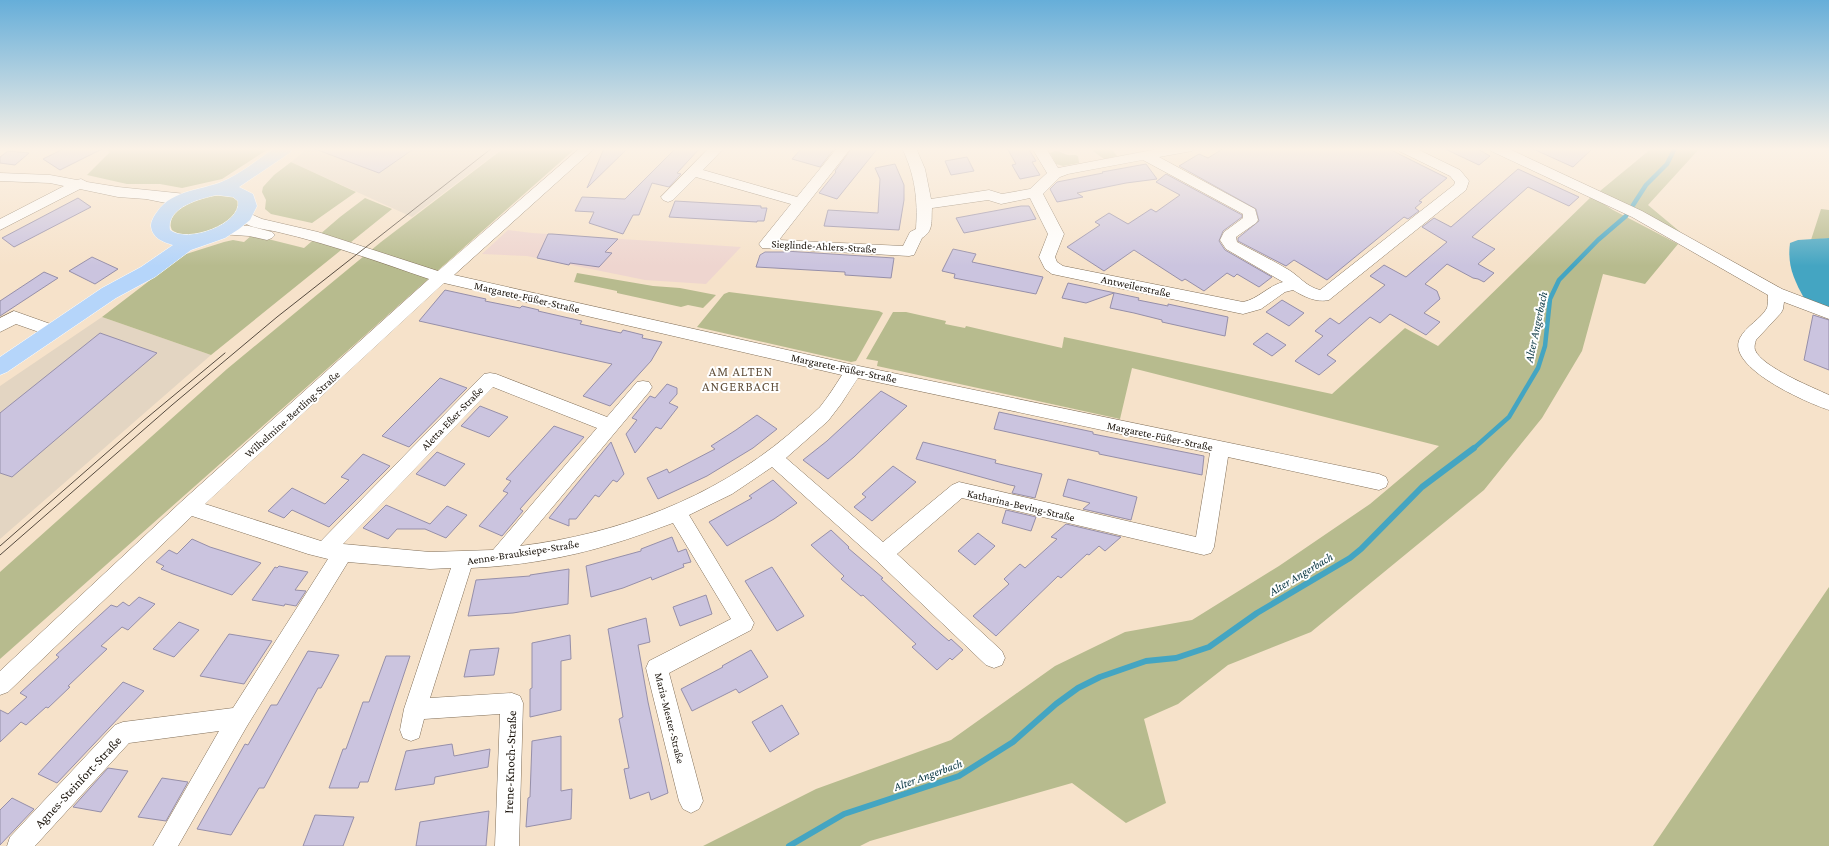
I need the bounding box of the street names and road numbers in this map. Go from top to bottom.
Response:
street label: Sieglinde-Ahlers-Straße [771,237,877,256]
street label: Antweilerstraße [1100,273,1172,299]
street label: Margarete-Füßer-Straße [473,279,581,316]
street label: Margarete-Füßer-Straße [790,351,898,386]
street label: Wilhelmine-Bertling-Straße [242,368,343,461]
street label: Aletta-Eßer-Straße [419,384,485,452]
street label: Margarete-Füßer-Straße [1106,419,1214,454]
street label: Katharina-Beving-Straße [966,487,1076,524]
street label: Aenne-Brauksiepe-Straße [466,537,580,568]
street label: Maria-Mester-Straße [653,671,687,765]
street label: Irene-Knoch-Straße [501,710,519,814]
street label: Agnes-Steinfort-Straße [32,733,125,831]

